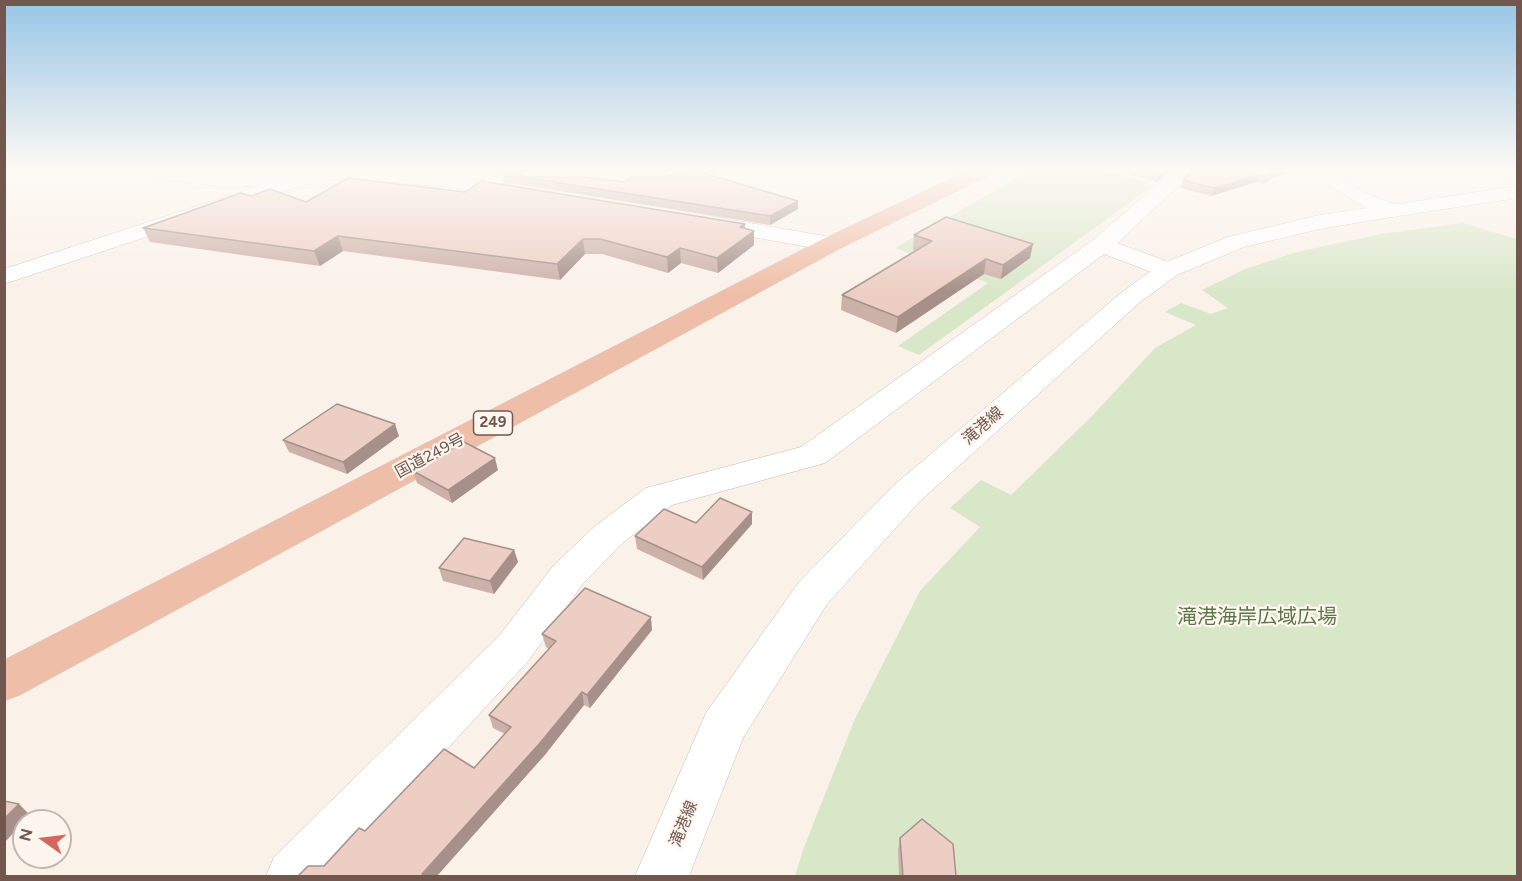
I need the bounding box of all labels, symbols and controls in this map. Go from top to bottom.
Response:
street label: 滝港線 [959,403,1007,449]
road number: 249 [474,411,512,435]
street label: 国道249号 [392,430,468,482]
park label: 滝港海岸広域広場 [1177,605,1337,629]
street label: 滝港線 [666,798,702,850]
north arrow [12,809,72,869]
text: N [15,827,37,843]

